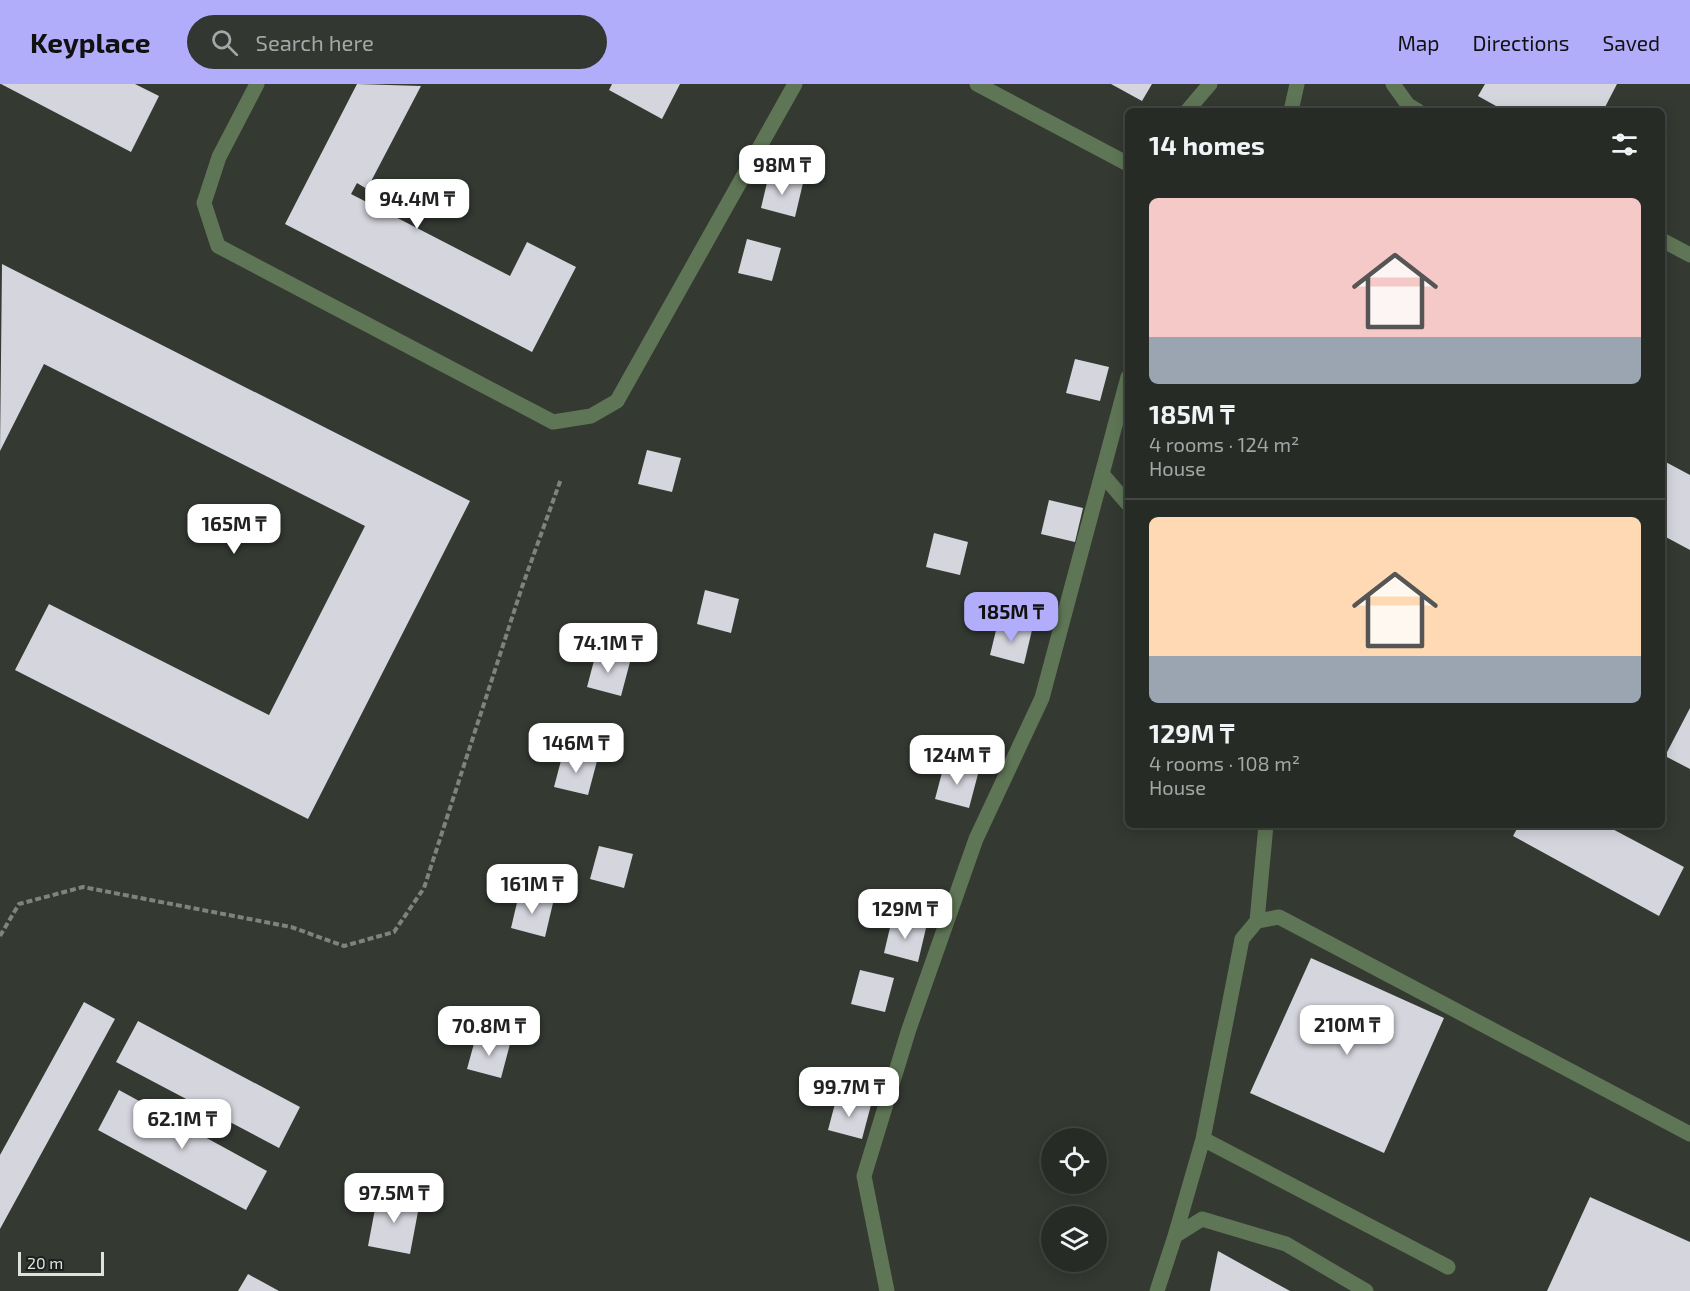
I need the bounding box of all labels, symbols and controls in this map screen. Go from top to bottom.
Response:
search box [187,15,607,69]
text: Keyplace [30,25,151,59]
icon: search [208,26,241,59]
text: Search here [256,29,374,55]
text: Map [1397,30,1440,55]
text: Directions [1473,30,1569,55]
text: Saved [1602,30,1660,55]
icon: filters [1608,128,1641,161]
text: 14 homes [1149,129,1265,160]
pin: 98M ₸ [740,145,824,196]
text: 98M ₸ [753,152,811,176]
pin: 94.4M ₸ [362,179,472,230]
text: 94.4M ₸ [379,186,455,210]
icon: home [1341,237,1449,345]
text: 185M ₸ [1149,398,1234,429]
text: 4 rooms · 124 m² [1149,432,1299,456]
text: House [1149,456,1206,480]
pin: 165M ₸ [185,504,283,555]
text: 165M ₸ [201,511,267,535]
icon: home [1341,556,1449,664]
pin: 185M ₸ [962,592,1060,643]
text: 185M ₸ [978,599,1044,623]
pin: 74.1M ₸ [553,623,663,674]
text: 74.1M ₸ [573,630,643,654]
text: 129M ₸ [1149,717,1234,748]
pin: 146M ₸ [527,723,625,774]
text: 146M ₸ [543,730,609,754]
pin: 124M ₸ [908,735,1006,786]
text: 124M ₸ [924,742,990,766]
text: 4 rooms · 108 m² [1149,751,1300,775]
text: House [1149,775,1206,799]
pin: 161M ₸ [483,864,581,915]
text: 161M ₸ [501,871,563,895]
pin: 129M ₸ [856,889,954,940]
text: 129M ₸ [872,896,938,920]
pin: 210M ₸ [1298,1005,1396,1056]
pin: 70.8M ₸ [434,1006,544,1057]
text: 210M ₸ [1314,1012,1380,1036]
text: 70.8M ₸ [452,1013,526,1037]
pin: 99.7M ₸ [794,1067,904,1118]
text: 99.7M ₸ [813,1074,885,1098]
pin: 62.1M ₸ [127,1099,237,1150]
text: 62.1M ₸ [147,1106,217,1130]
map controls [1041,1128,1107,1272]
button: locate [1041,1128,1107,1194]
pin: 97.5M ₸ [339,1173,449,1224]
text: 97.5M ₸ [359,1180,430,1204]
button: layers [1041,1206,1107,1272]
scale bar [18,1249,104,1276]
text: 20 m [27,1253,63,1272]

